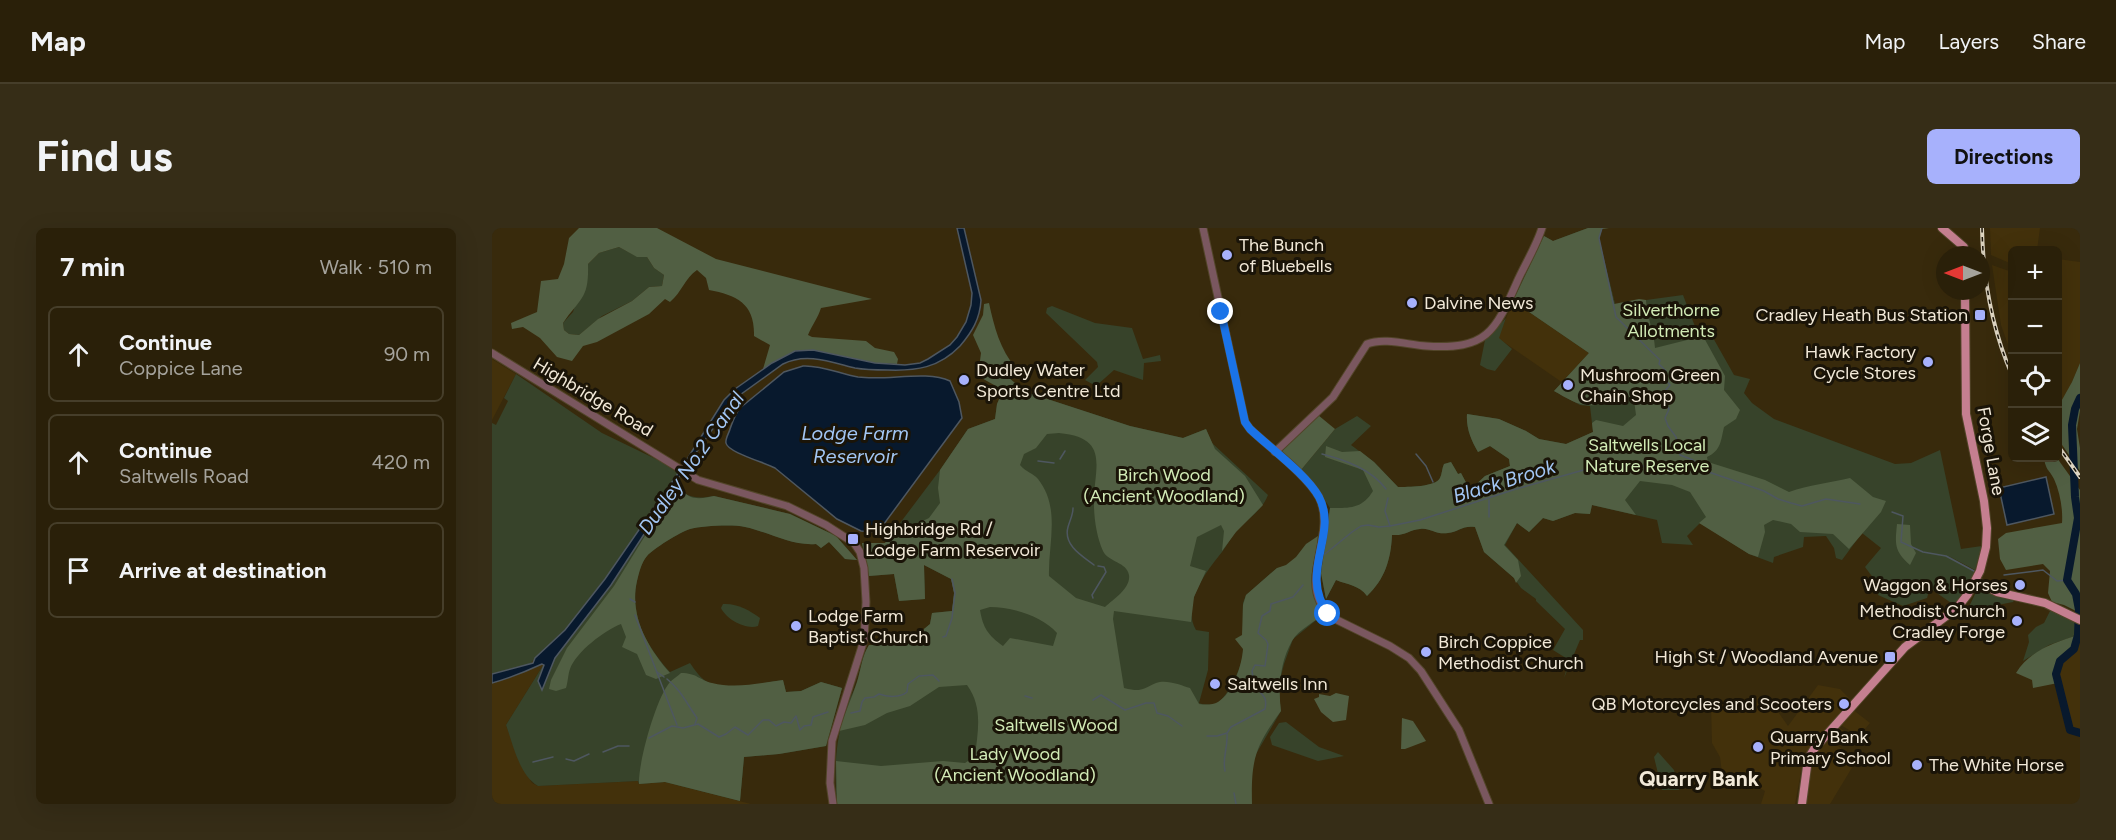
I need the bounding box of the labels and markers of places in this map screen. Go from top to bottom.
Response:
place label: The Bunch of Bluebells [1239,234,1332,277]
marker: The Bunch of Bluebells [1220,248,1234,262]
place label: Dalvine News [1424,292,1533,314]
marker: Dalvine News [1405,296,1419,310]
place label: Cradley Heath Bus Station [1756,304,1968,326]
marker: Cradley Heath Bus Station [1973,308,1987,322]
place label: Hawk Factory Cycle Stores [1805,341,1917,384]
marker: Hawk Factory Cycle Stores [1921,355,1935,369]
place label: Dudley Water Sports Centre Ltd [976,359,1121,402]
place label: Mushroom Green Chain Shop [1580,364,1720,407]
marker: Dudley Water Sports Centre Ltd [957,373,971,387]
marker: Mushroom Green Chain Shop [1561,378,1575,392]
place label: Highbridge Rd / Lodge Farm Reservoir [865,518,1040,561]
marker: Highbridge Rd / Lodge Farm Reservoir [846,532,860,546]
place label: Waggon & Horses [1864,574,2008,596]
marker: Waggon & Horses [2013,578,2027,592]
place label: Methodist Church Cradley Forge [1859,600,2005,643]
place label: Lodge Farm Baptist Church [808,605,928,648]
marker: Methodist Church Cradley Forge [2010,614,2024,628]
marker: Lodge Farm Baptist Church [789,619,803,633]
place label: Birch Coppice Methodist Church [1438,631,1584,674]
marker: Birch Coppice Methodist Church [1419,645,1433,659]
place label: High St / Woodland Avenue [1654,646,1878,668]
marker: High St / Woodland Avenue [1883,650,1897,664]
place label: Saltwells Inn [1227,673,1327,695]
marker: Saltwells Inn [1208,677,1222,691]
place label: QB Motorcycles and Scooters [1592,693,1832,715]
marker: QB Motorcycles and Scooters [1837,697,1851,711]
place label: Quarry Bank Primary School [1770,726,1891,769]
marker: Quarry Bank Primary School [1751,740,1765,754]
place label: The White Horse [1929,754,2064,776]
marker: The White Horse [1910,758,1924,772]

